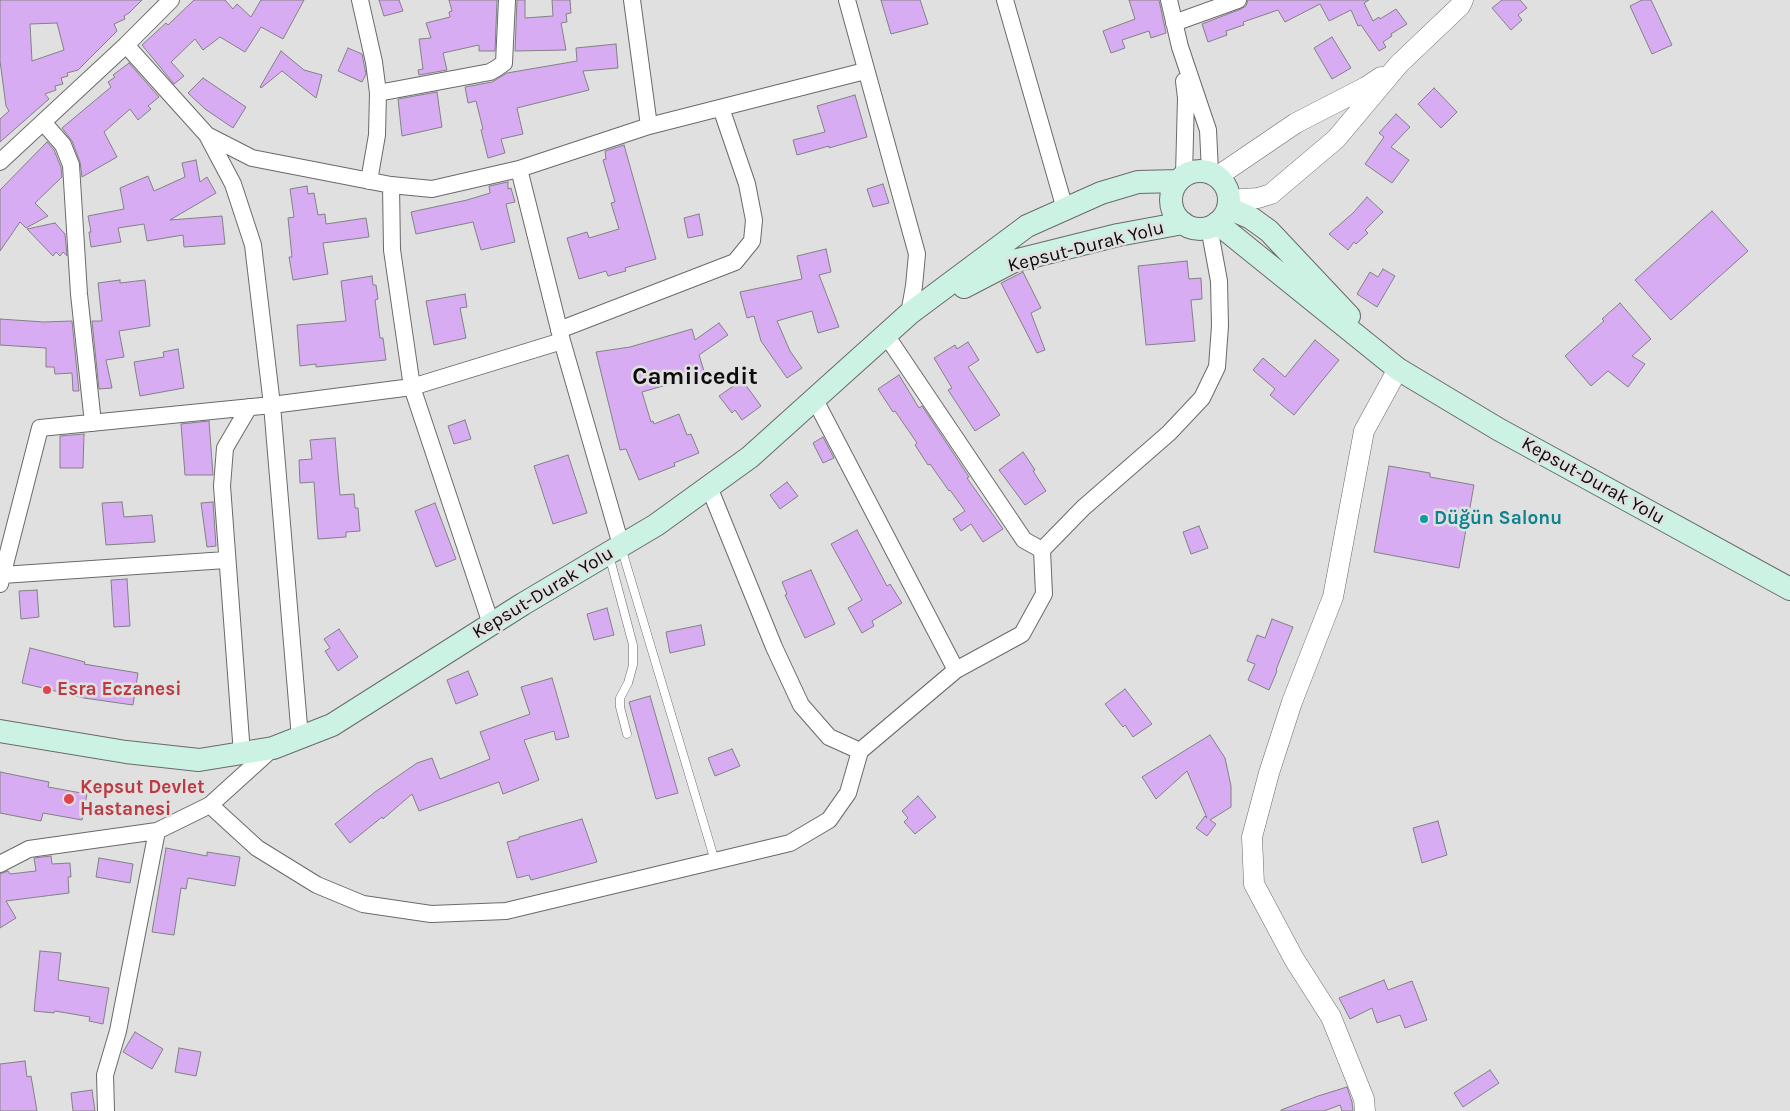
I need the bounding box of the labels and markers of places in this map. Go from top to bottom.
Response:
place label: Düğün Salonu [1434,508,1562,530]
marker: Düğün Salonu [1418,513,1430,525]
place label: Esra Eczanesi [57,679,181,701]
marker: Esra Eczanesi [41,684,53,696]
place label: Kepsut Devlet Hastanesi [80,777,205,821]
marker: Kepsut Devlet Hastanesi [62,792,76,806]

